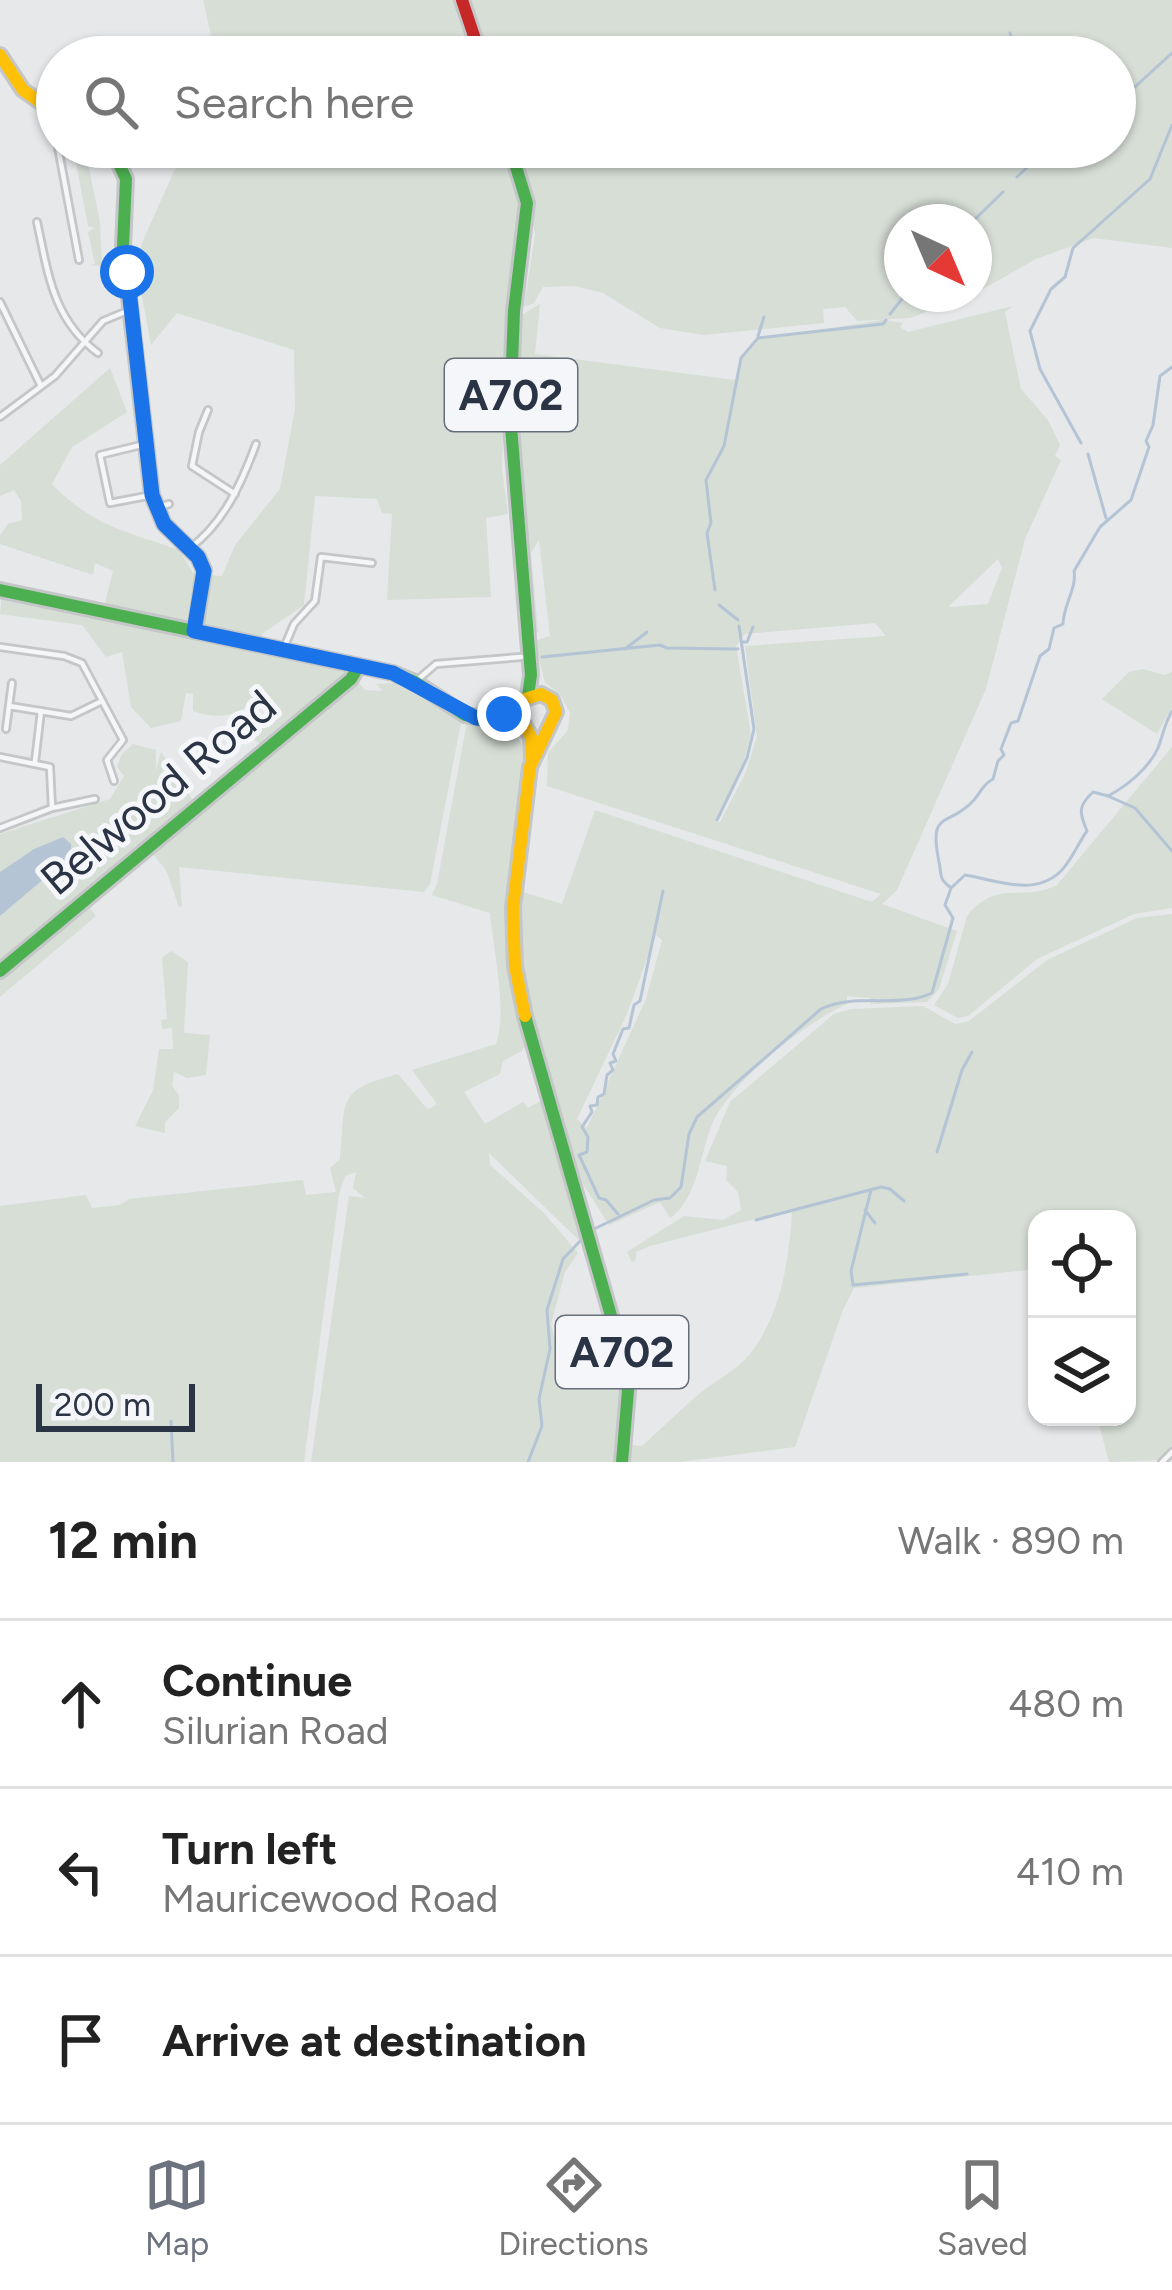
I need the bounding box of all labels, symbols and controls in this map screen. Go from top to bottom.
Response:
search box [36,36,1136,168]
icon: search [78,69,144,135]
text: Search here [174,75,414,129]
north arrow [884,204,992,312]
route start [100,245,154,299]
road number: A702 [445,359,577,431]
street label: Belwood Road [30,678,286,906]
route end [477,687,531,741]
map controls [1028,1210,1136,1426]
button: locate [1028,1210,1136,1318]
road number: A702 [556,1316,688,1388]
button: layers [1028,1318,1136,1426]
scale bar [36,1378,195,1431]
text: 200 m [54,1385,151,1424]
text: 12 min [48,1510,198,1571]
text: Walk · 890 m [898,1517,1124,1564]
text: Continue [162,1653,352,1707]
icon: ahead [48,1671,114,1737]
text: 480 m [1008,1680,1124,1727]
text: Silurian Road [162,1707,389,1754]
text: Turn left [162,1821,337,1875]
icon: left [48,1839,114,1905]
text: 410 m [1016,1848,1124,1895]
text: Mauricewood Road [162,1875,498,1922]
icon: arrive [48,2007,114,2073]
text: Arrive at destination [162,2013,586,2067]
tab: Map [144,2152,210,2263]
tab: Directions [498,2152,649,2263]
tab: Saved [937,2152,1028,2263]

